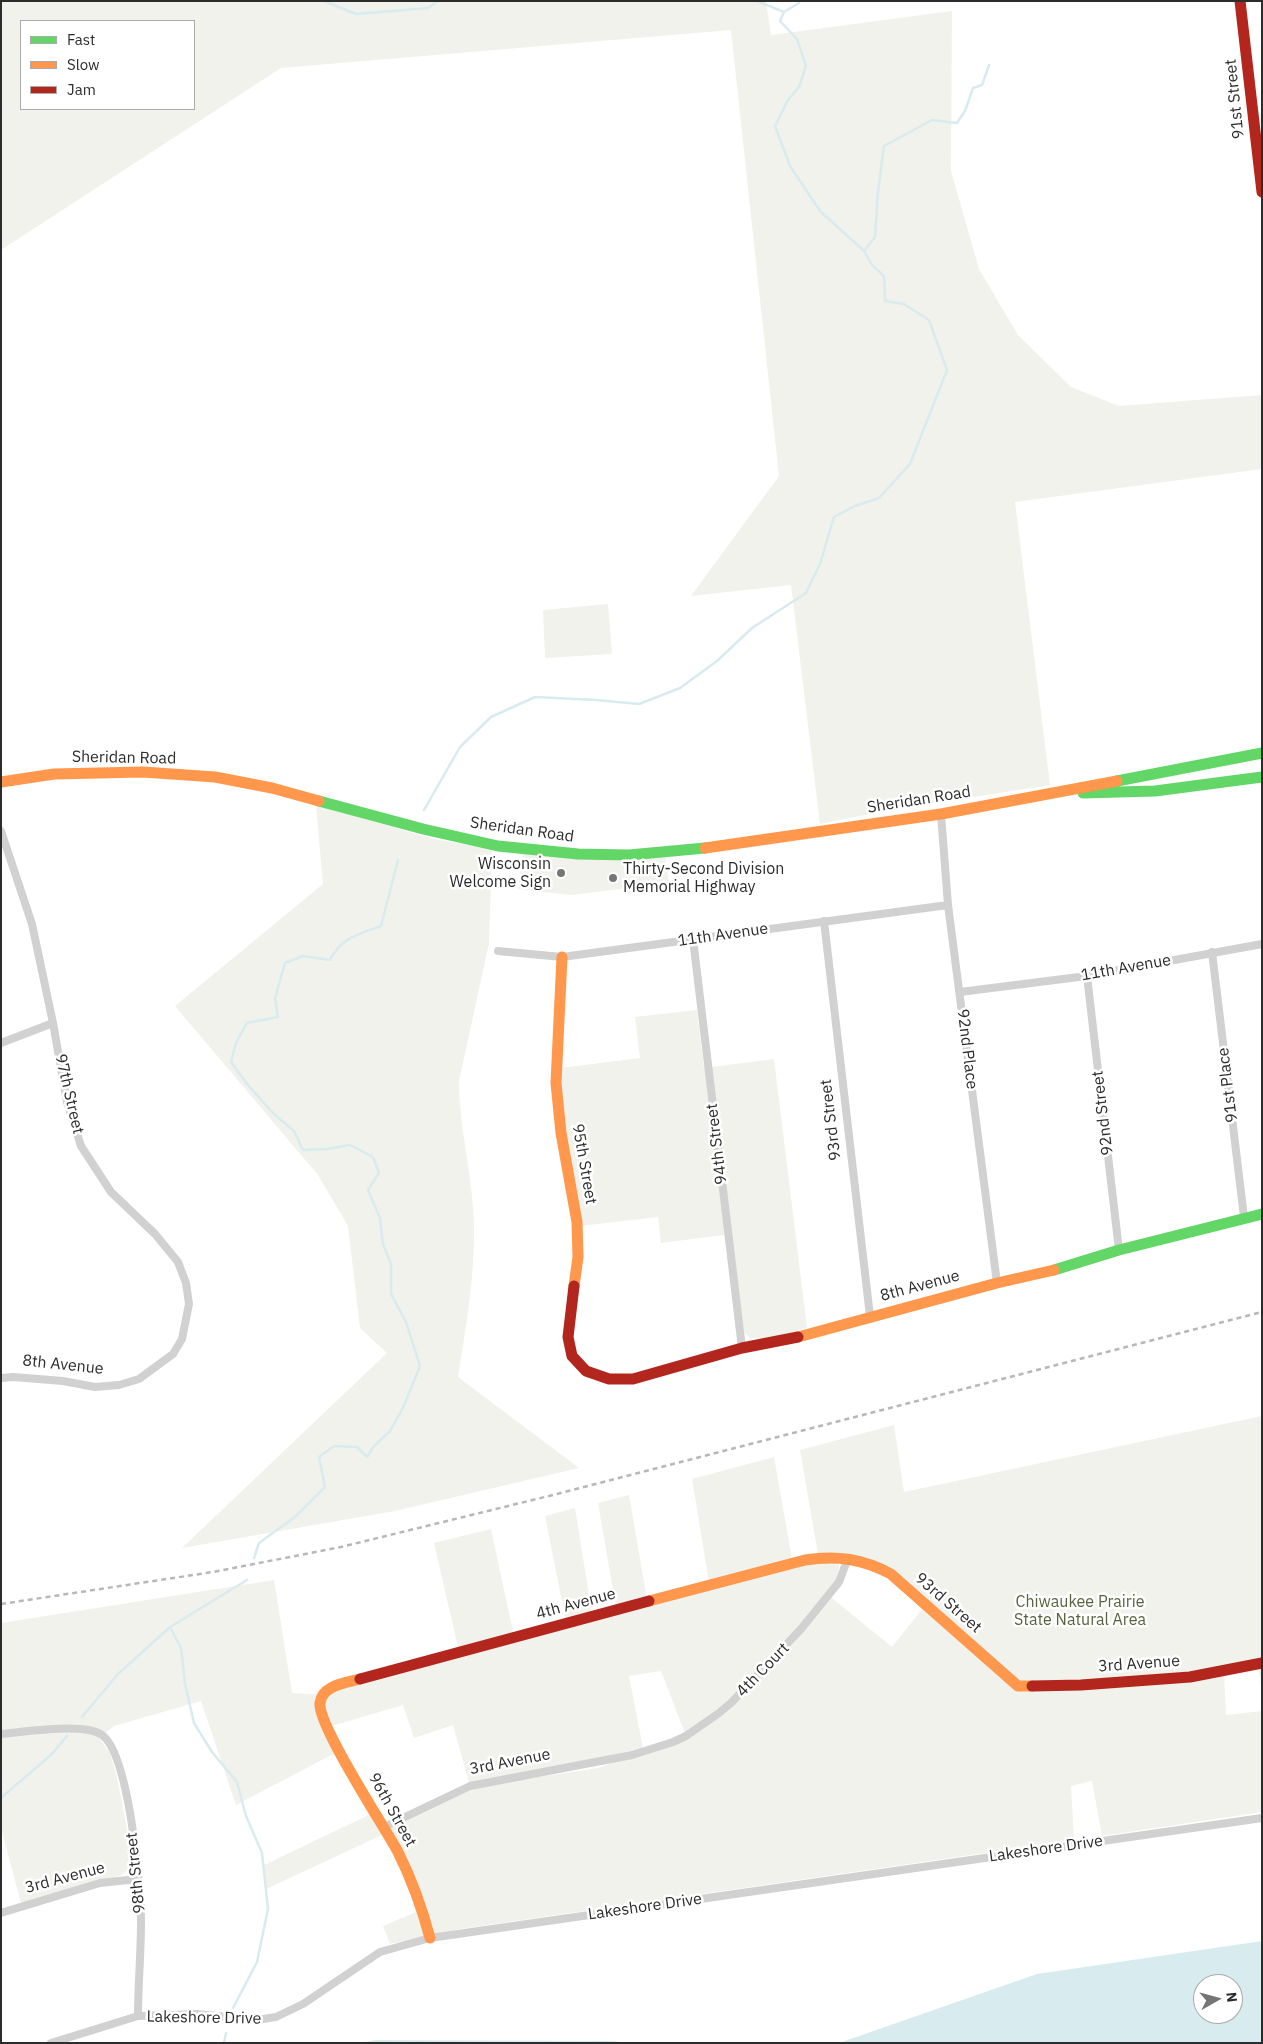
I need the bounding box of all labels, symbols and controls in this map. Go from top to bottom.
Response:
legend [20,20,195,110]
text: Fast [67,30,95,49]
text: Slow [67,55,100,74]
street label: 91st Street [1221,58,1249,140]
text: Jam [67,80,96,99]
street label: Sheridan Road [72,747,176,769]
street label: Sheridan Road [866,782,972,818]
street label: Sheridan Road [469,813,575,847]
place label: Wisconsin Welcome Sign [450,854,551,892]
place label: Thirty-Second Division Memorial Highway [623,859,784,897]
marker: Wisconsin Welcome Sign [555,867,567,879]
marker: Thirty-Second Division Memorial Highway [607,872,619,884]
street label: 11th Avenue [677,919,769,951]
street label: 11th Avenue [1079,951,1173,985]
street label: 92nd Place [953,1008,981,1090]
street label: 91st Place [1214,1046,1242,1124]
street label: 97th Street [50,1052,88,1136]
street label: 92nd Street [1088,1070,1118,1156]
street label: 93rd Street [816,1078,846,1162]
street label: 94th Street [703,1102,731,1186]
street label: 95th Street [567,1122,601,1206]
street label: 8th Avenue [878,1266,962,1306]
street label: 8th Avenue [21,1351,105,1379]
street label: 93rd Street [911,1569,985,1637]
street label: 4th Avenue [534,1584,618,1624]
park label: Chiwaukee Prairie State Natural Area [1014,1592,1146,1630]
street label: 4th Court [733,1639,793,1701]
street label: 3rd Avenue [1098,1652,1180,1676]
street label: 3rd Avenue [468,1745,552,1779]
street label: 96th Street [364,1770,420,1850]
street label: 98th Street [122,1831,150,1915]
street label: Lakeshore Drive [988,1832,1104,1866]
street label: 3rd Avenue [23,1858,107,1898]
street label: Lakeshore Drive [587,1890,703,1924]
north arrow [1193,1974,1243,2024]
text: N [1222,1991,1241,2003]
street label: Lakeshore Drive [146,2007,262,2029]

